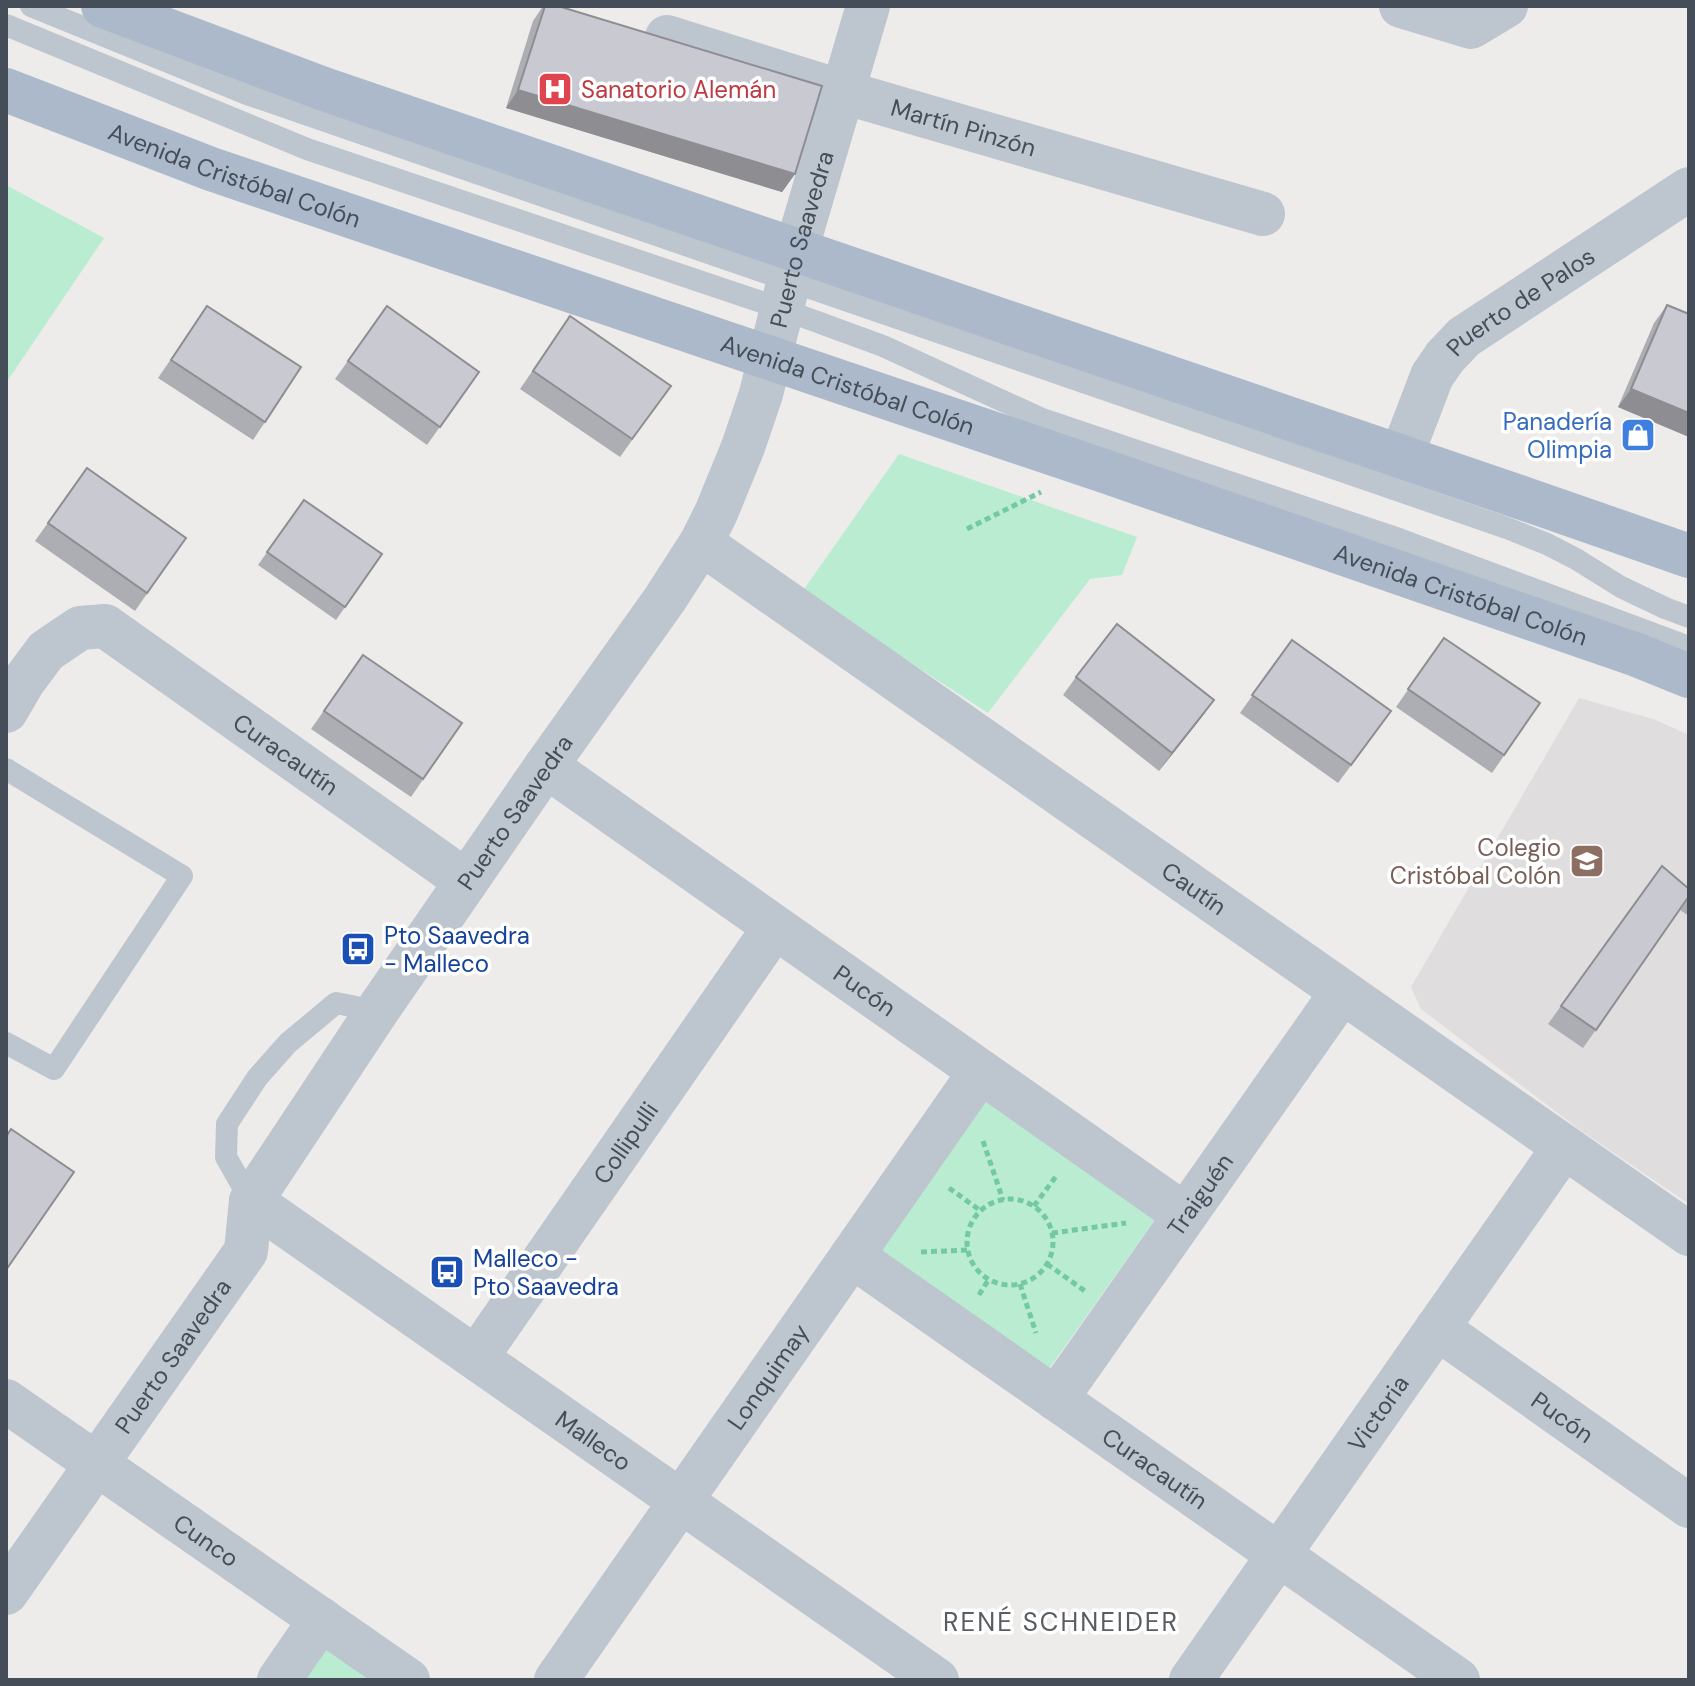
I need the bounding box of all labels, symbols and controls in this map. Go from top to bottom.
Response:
hospital icon: Sanatorio Alemán [536,70,574,108]
place label: Sanatorio Alemán [581,74,776,105]
street label: Martín Pinzón [887,91,1040,163]
street label: Avenida Cristóbal Colón [104,115,365,234]
street label: Puerto Saavedra [762,147,840,331]
street label: Puerto de Palos [1439,240,1601,362]
street label: Avenida Cristóbal Colón [717,327,979,442]
place label: Panadería Olimpia [1503,406,1612,465]
shop icon: Panadería Olimpia [1619,416,1657,454]
street label: Avenida Cristóbal Colón [1330,536,1592,652]
street label: Curacautín [227,706,345,802]
street label: Puerto Saavedra [450,728,579,896]
place label: Colegio Cristóbal Colón [1390,832,1561,891]
school or university icon: Colegio Cristóbal Colón [1568,842,1606,880]
street label: Cautín [1156,855,1233,922]
place label: Pto Saavedra - Malleco [384,920,530,979]
bus stop icon: Pto Saavedra - Malleco [339,930,377,968]
street label: Pucón [828,958,902,1023]
street label: Collipulli [586,1096,665,1190]
street label: Traiguén [1160,1147,1240,1242]
place label: Malleco - Pto Saavedra [473,1243,619,1302]
bus stop icon: Malleco - Pto Saavedra [428,1253,466,1291]
street label: Puerto Saavedra [108,1272,238,1439]
street label: Lonquimay [720,1318,815,1436]
street label: Victoria [1340,1369,1415,1457]
street label: Pucón [1525,1384,1600,1450]
street label: Malleco [550,1403,638,1478]
street label: Curacautín [1096,1420,1214,1516]
street label: Cunco [168,1507,245,1574]
district label: RENÉ SCHNEIDER [943,1605,1179,1639]

